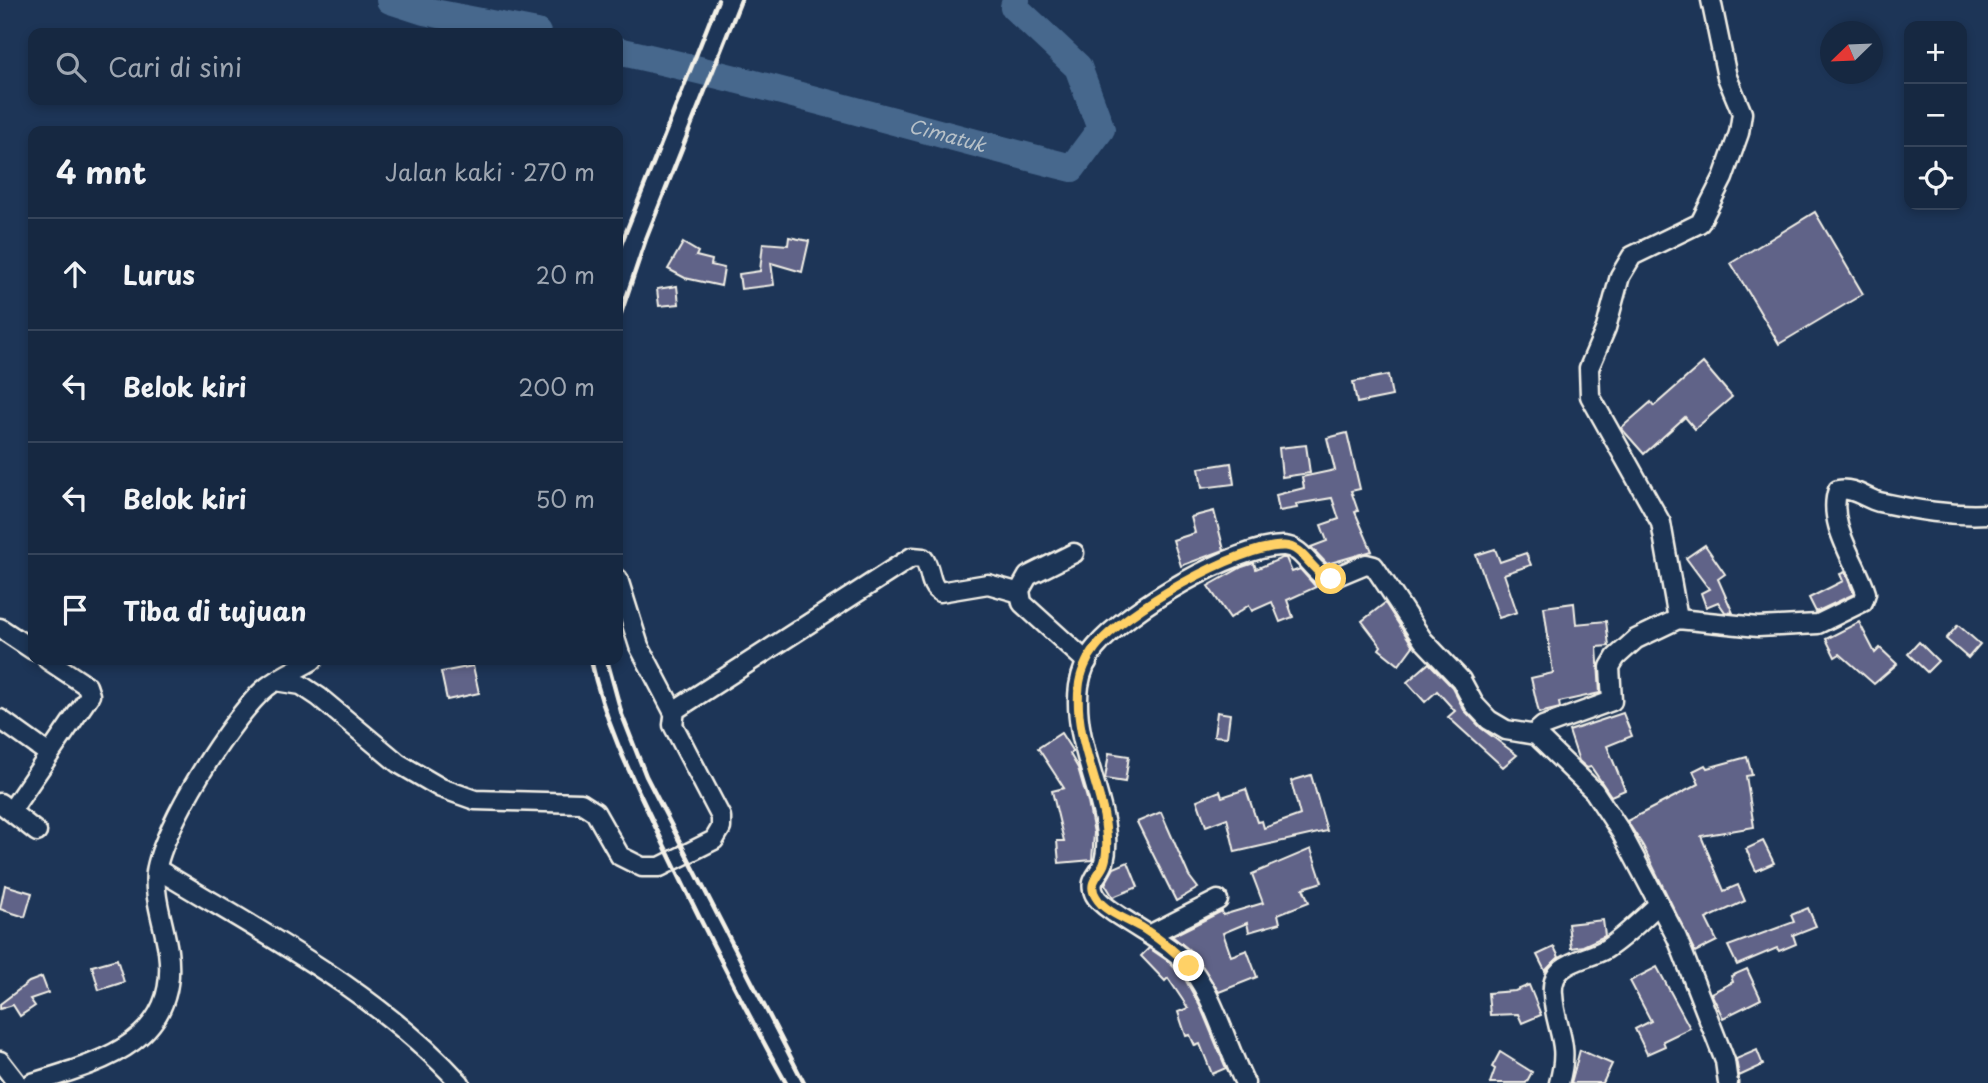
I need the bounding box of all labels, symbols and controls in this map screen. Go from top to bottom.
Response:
north arrow [1820,21,1883,84]
map controls [1904,21,1967,210]
button: + [1904,21,1967,84]
search box [28,28,623,105]
text: Cari di sini [108,47,242,86]
icon: search [52,48,90,86]
button: − [1904,84,1967,147]
water label: Cimatuk [906,111,990,159]
button: locate [1904,147,1967,210]
text: 4 mnt [56,149,147,194]
text: Jalan kaki · 270 m [385,154,595,189]
icon: ahead [56,255,94,293]
text: Lurus [123,255,195,294]
text: 20 m [536,257,595,292]
icon: left [56,367,94,405]
text: Belok kiri [123,367,246,406]
text: 200 m [518,369,595,404]
icon: left [56,479,94,517]
text: Belok kiri [123,479,246,518]
text: 50 m [535,481,595,516]
route start [1315,563,1346,594]
icon: arrive [56,591,94,629]
text: Tiba di tujuan [123,591,307,630]
route end [1173,950,1204,981]

